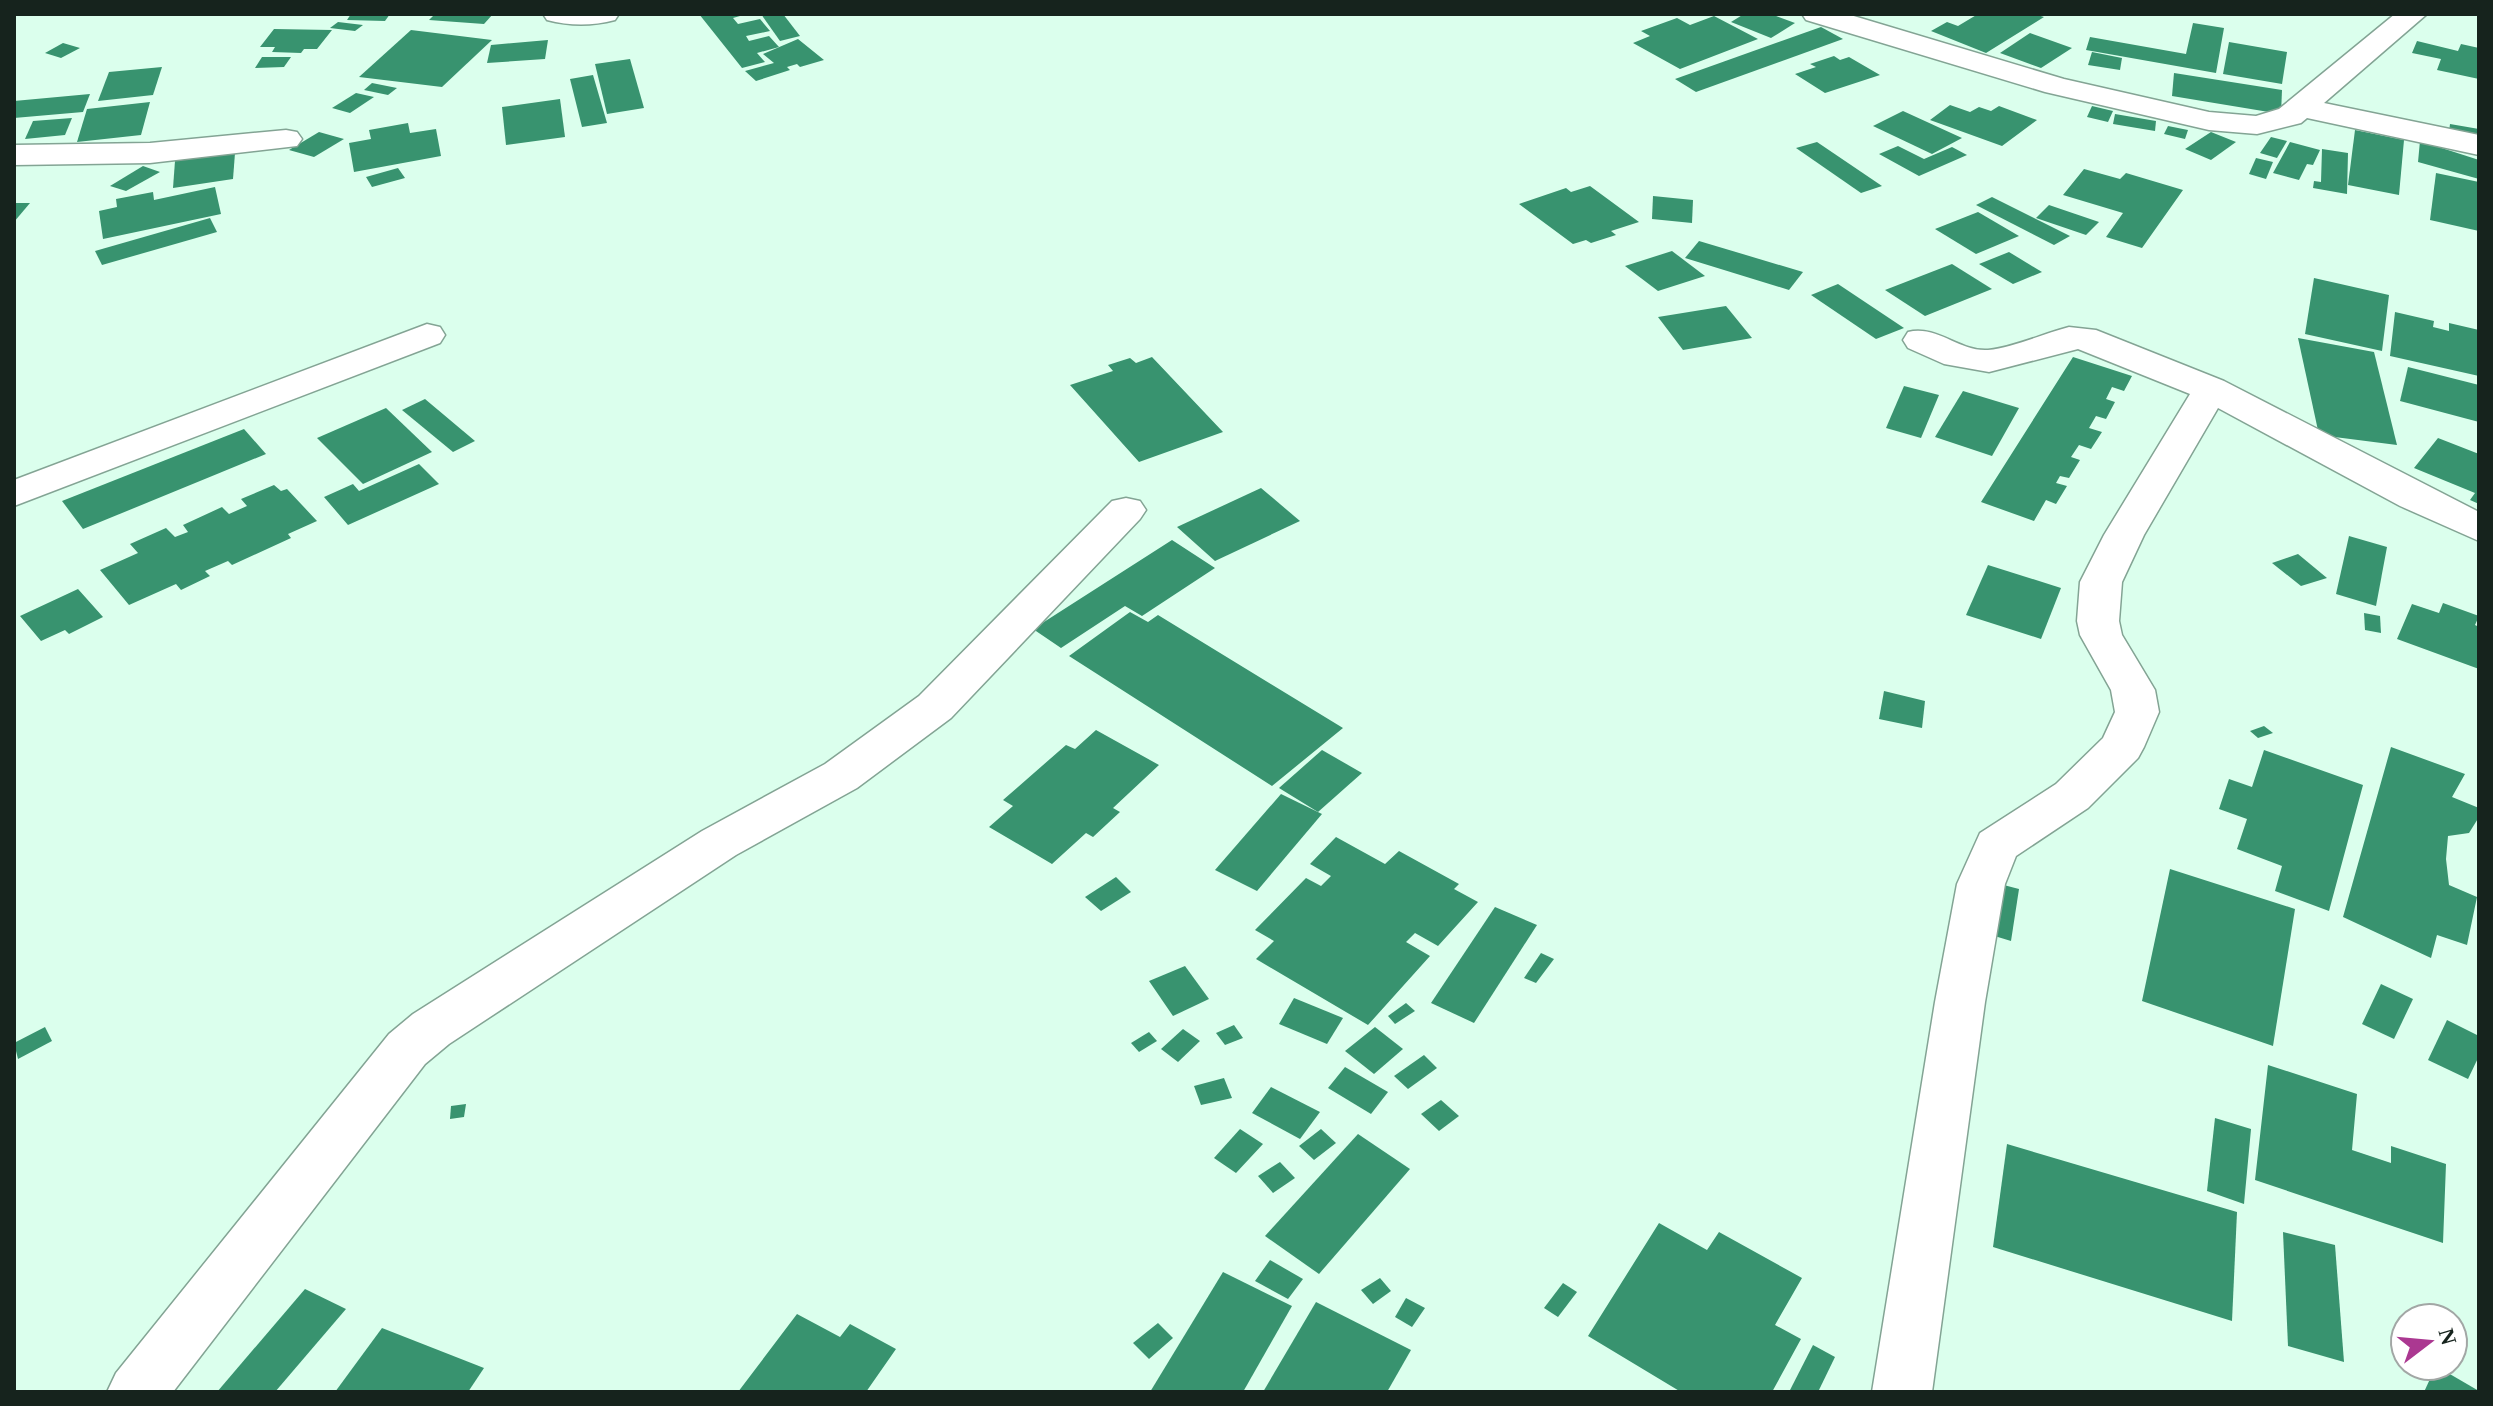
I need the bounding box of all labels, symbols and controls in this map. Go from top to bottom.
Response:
north arrow [2389,1302,2469,1382]
text: N [2434,1326,2462,1348]

